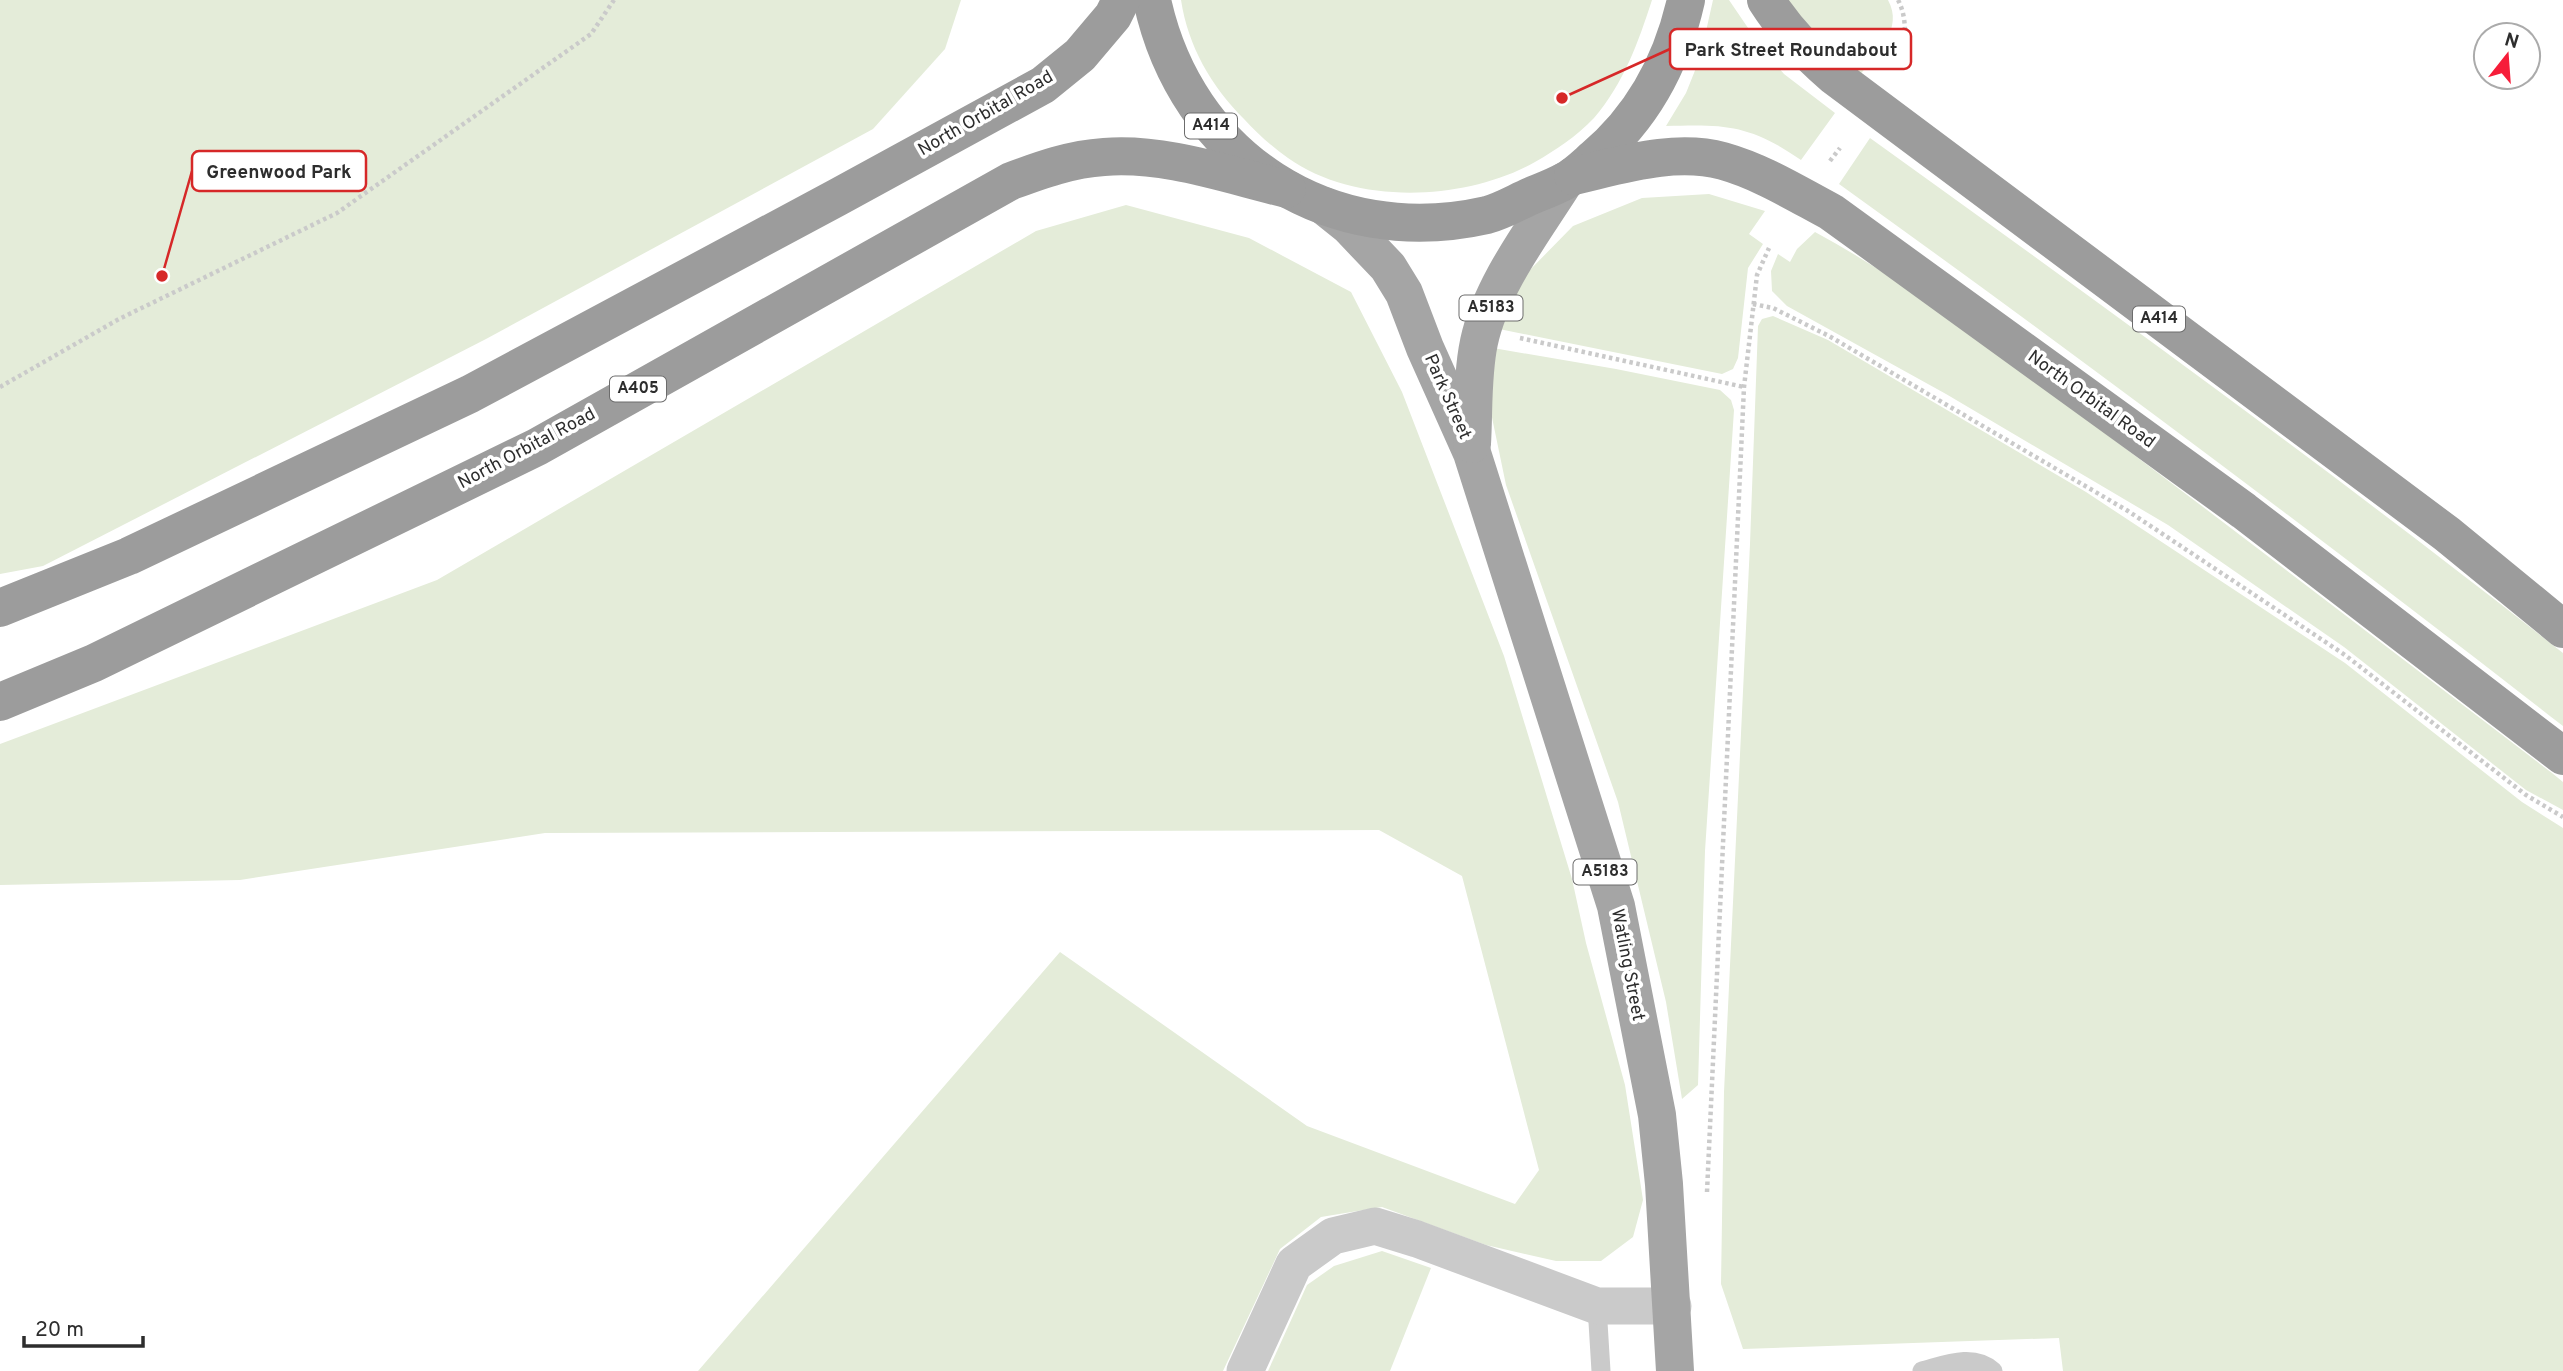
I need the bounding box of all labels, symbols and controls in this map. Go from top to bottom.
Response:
north arrow [2472,21,2542,91]
text: N [2501,28,2521,55]
callout: Park Street Roundabout [1670,29,1911,69]
text: Park Street Roundabout [1685,39,1897,63]
street label: North Orbital Road [914,66,1058,162]
road number: A414 [1185,114,1237,138]
callout: Greenwood Park [192,151,366,191]
text: Greenwood Park [206,161,352,185]
road number: A5183 [1460,296,1522,320]
road number: A414 [2133,306,2185,332]
street label: North Orbital Road [2023,346,2159,454]
street label: Park Street [1418,351,1476,443]
road number: A405 [610,376,666,402]
street label: North Orbital Road [454,403,600,495]
road number: A5183 [1574,860,1636,884]
street label: Watling Street [1605,907,1649,1023]
scale bar [24,1304,144,1348]
text: 20 m [35,1317,84,1344]

